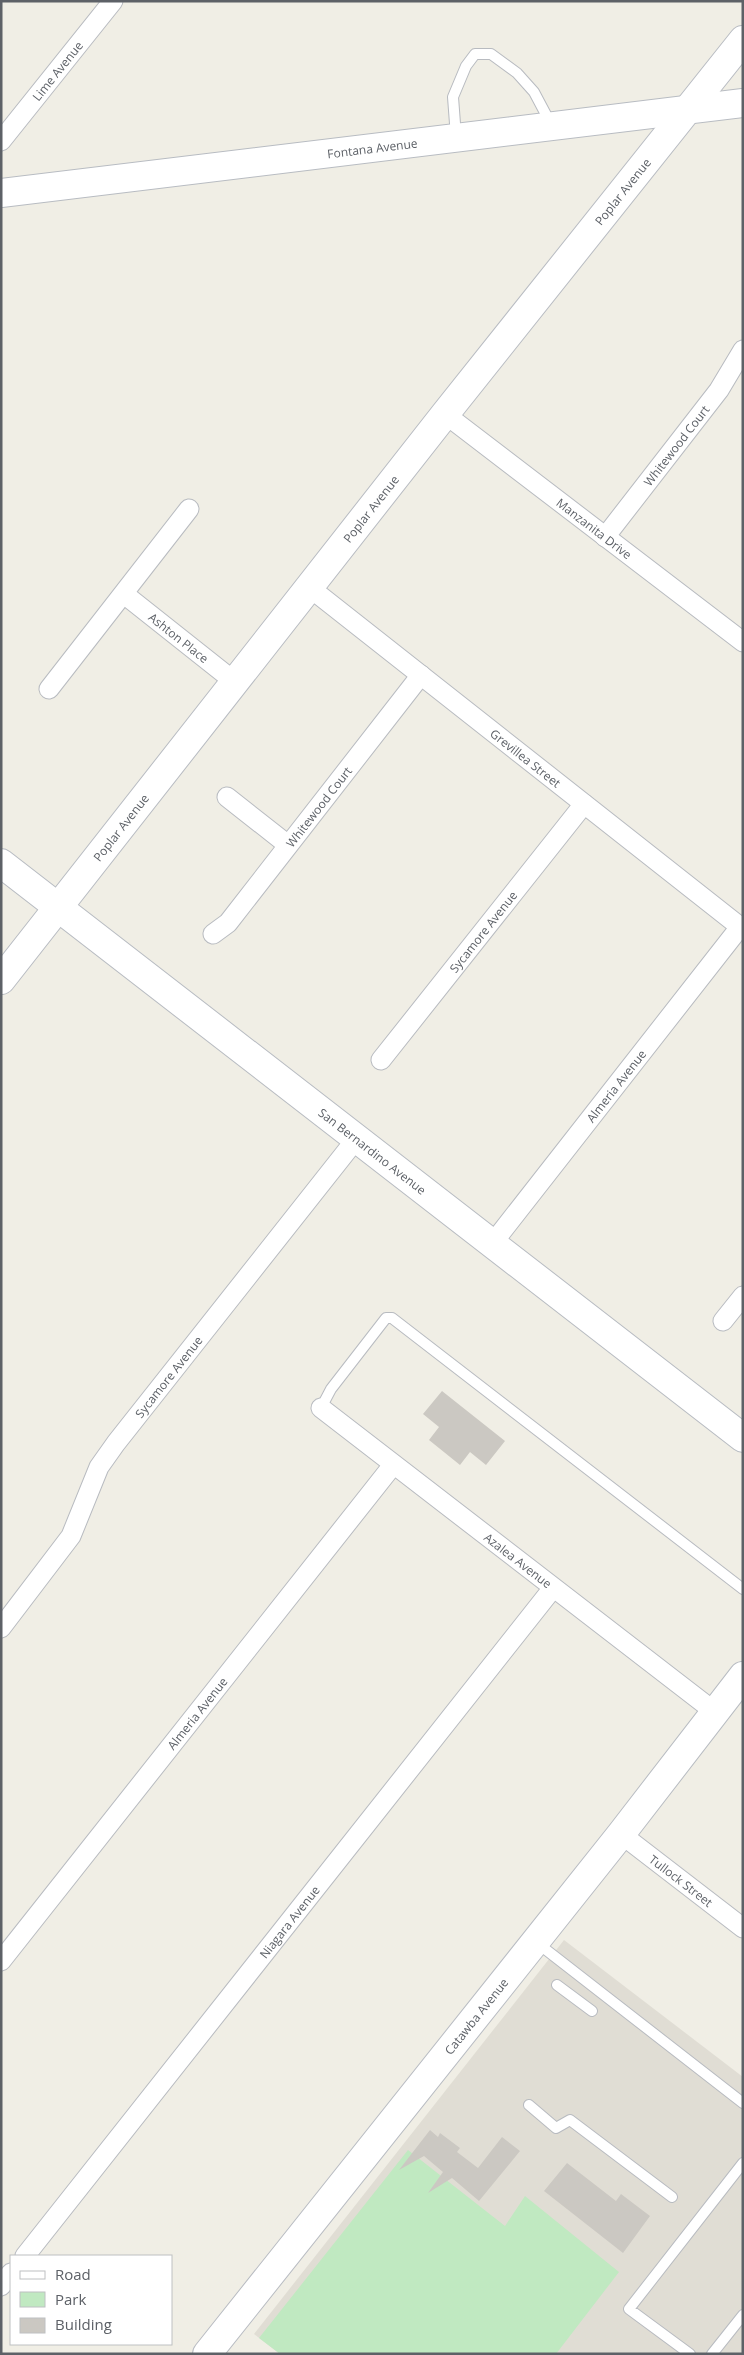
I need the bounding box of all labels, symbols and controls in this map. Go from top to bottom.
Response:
street label: Lime Avenue [28,37,87,104]
street label: Fontana Avenue [326,134,419,162]
street label: Poplar Avenue [590,154,655,228]
street label: Whitewood Court [639,401,713,489]
street label: Poplar Avenue [339,471,403,546]
street label: Manzanita Drive [553,494,636,563]
street label: Ashton Place [145,608,213,667]
street label: Grevillea Street [487,725,565,791]
street label: Whitewood Court [282,763,355,851]
street label: Poplar Avenue [89,790,153,865]
street label: Sycamore Avenue [445,887,521,976]
street label: Almeria Avenue [582,1046,650,1126]
street label: San Bernardino Avenue [315,1104,430,1198]
street label: Sycamore Avenue [131,1332,206,1421]
street label: Azalea Avenue [481,1529,556,1592]
street label: Almeria Avenue [163,1673,231,1753]
street label: Tullock Street [646,1850,716,1910]
street label: Niagara Avenue [255,1882,323,1962]
street label: Catawba Avenue [440,1974,512,2058]
legend [10,2255,172,2345]
text: Road [55,2264,91,2284]
text: Park [55,2289,86,2309]
text: Building [55,2314,112,2334]

